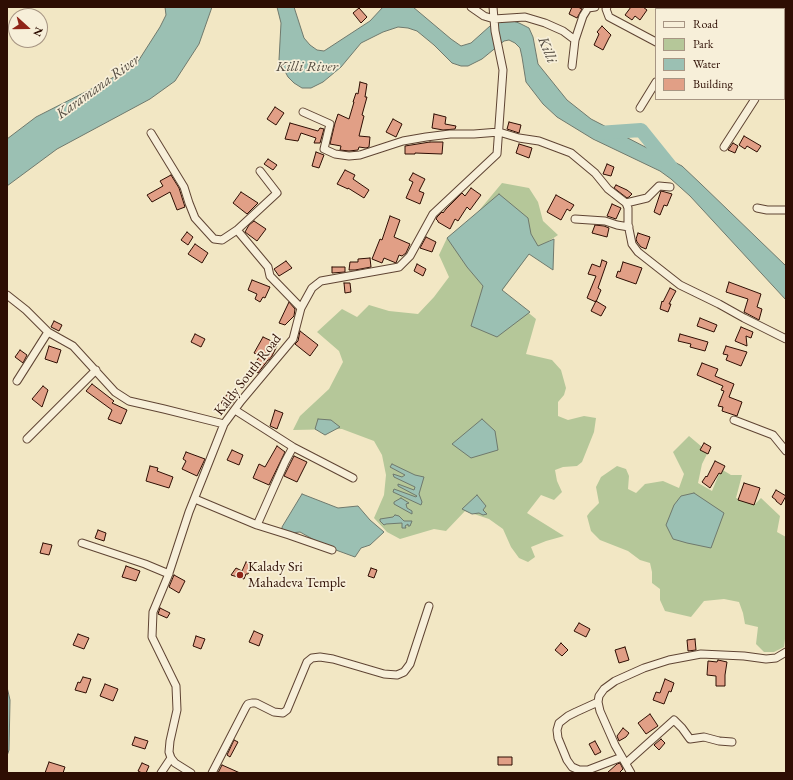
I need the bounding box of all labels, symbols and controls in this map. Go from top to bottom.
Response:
north arrow [8,8,48,48]
legend [655,8,785,100]
text: Road [693,16,718,32]
text: N [30,25,46,39]
water label: Killi [534,34,560,66]
text: Park [693,36,713,52]
water label: Karamana River [53,51,143,123]
text: Water [693,56,720,72]
water label: Killi River [276,58,338,76]
text: Building [693,76,733,92]
street label: Kaldy South Road [211,331,285,419]
place label: Kalady Sri Mahadeva Temple [248,559,346,592]
marker: Kalady Sri Mahadeva Temple [235,570,245,580]

